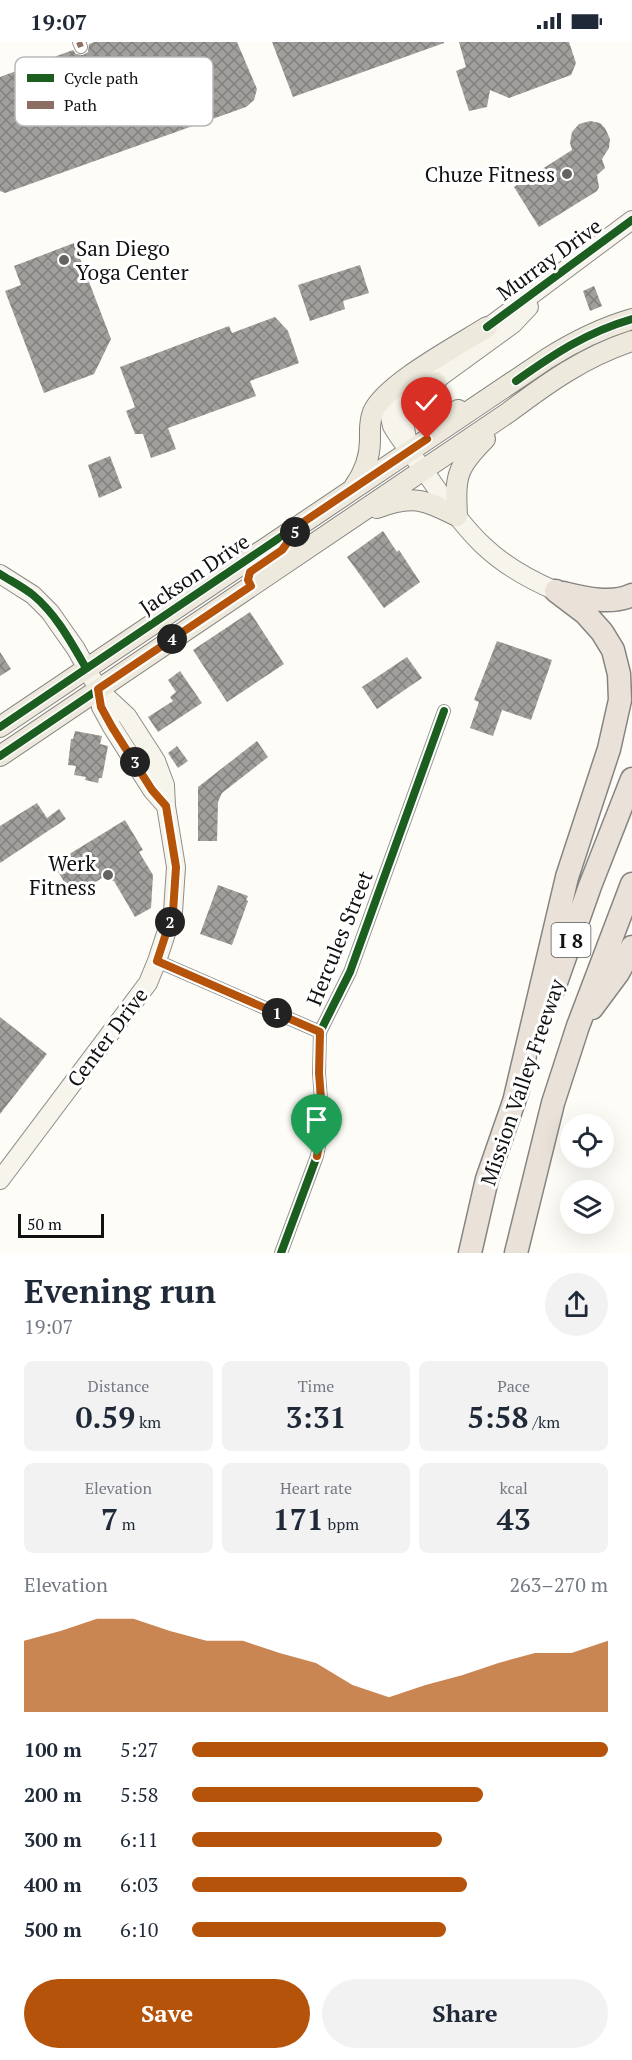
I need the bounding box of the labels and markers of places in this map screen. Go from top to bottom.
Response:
place label: Chuze Fitness [425,160,555,188]
marker: Chuze Fitness [560,167,574,181]
place label: San Diego Yoga Center [76,234,188,286]
marker: San Diego Yoga Center [57,253,71,267]
pin [401,377,452,439]
pin: 5 [280,517,310,547]
pin: 4 [157,624,187,654]
pin: 3 [120,747,150,777]
place label: Werk Fitness [29,849,96,901]
marker: Werk Fitness [101,868,115,882]
pin: 2 [155,907,185,937]
pin: 1 [262,998,292,1028]
pin [291,1094,342,1156]

